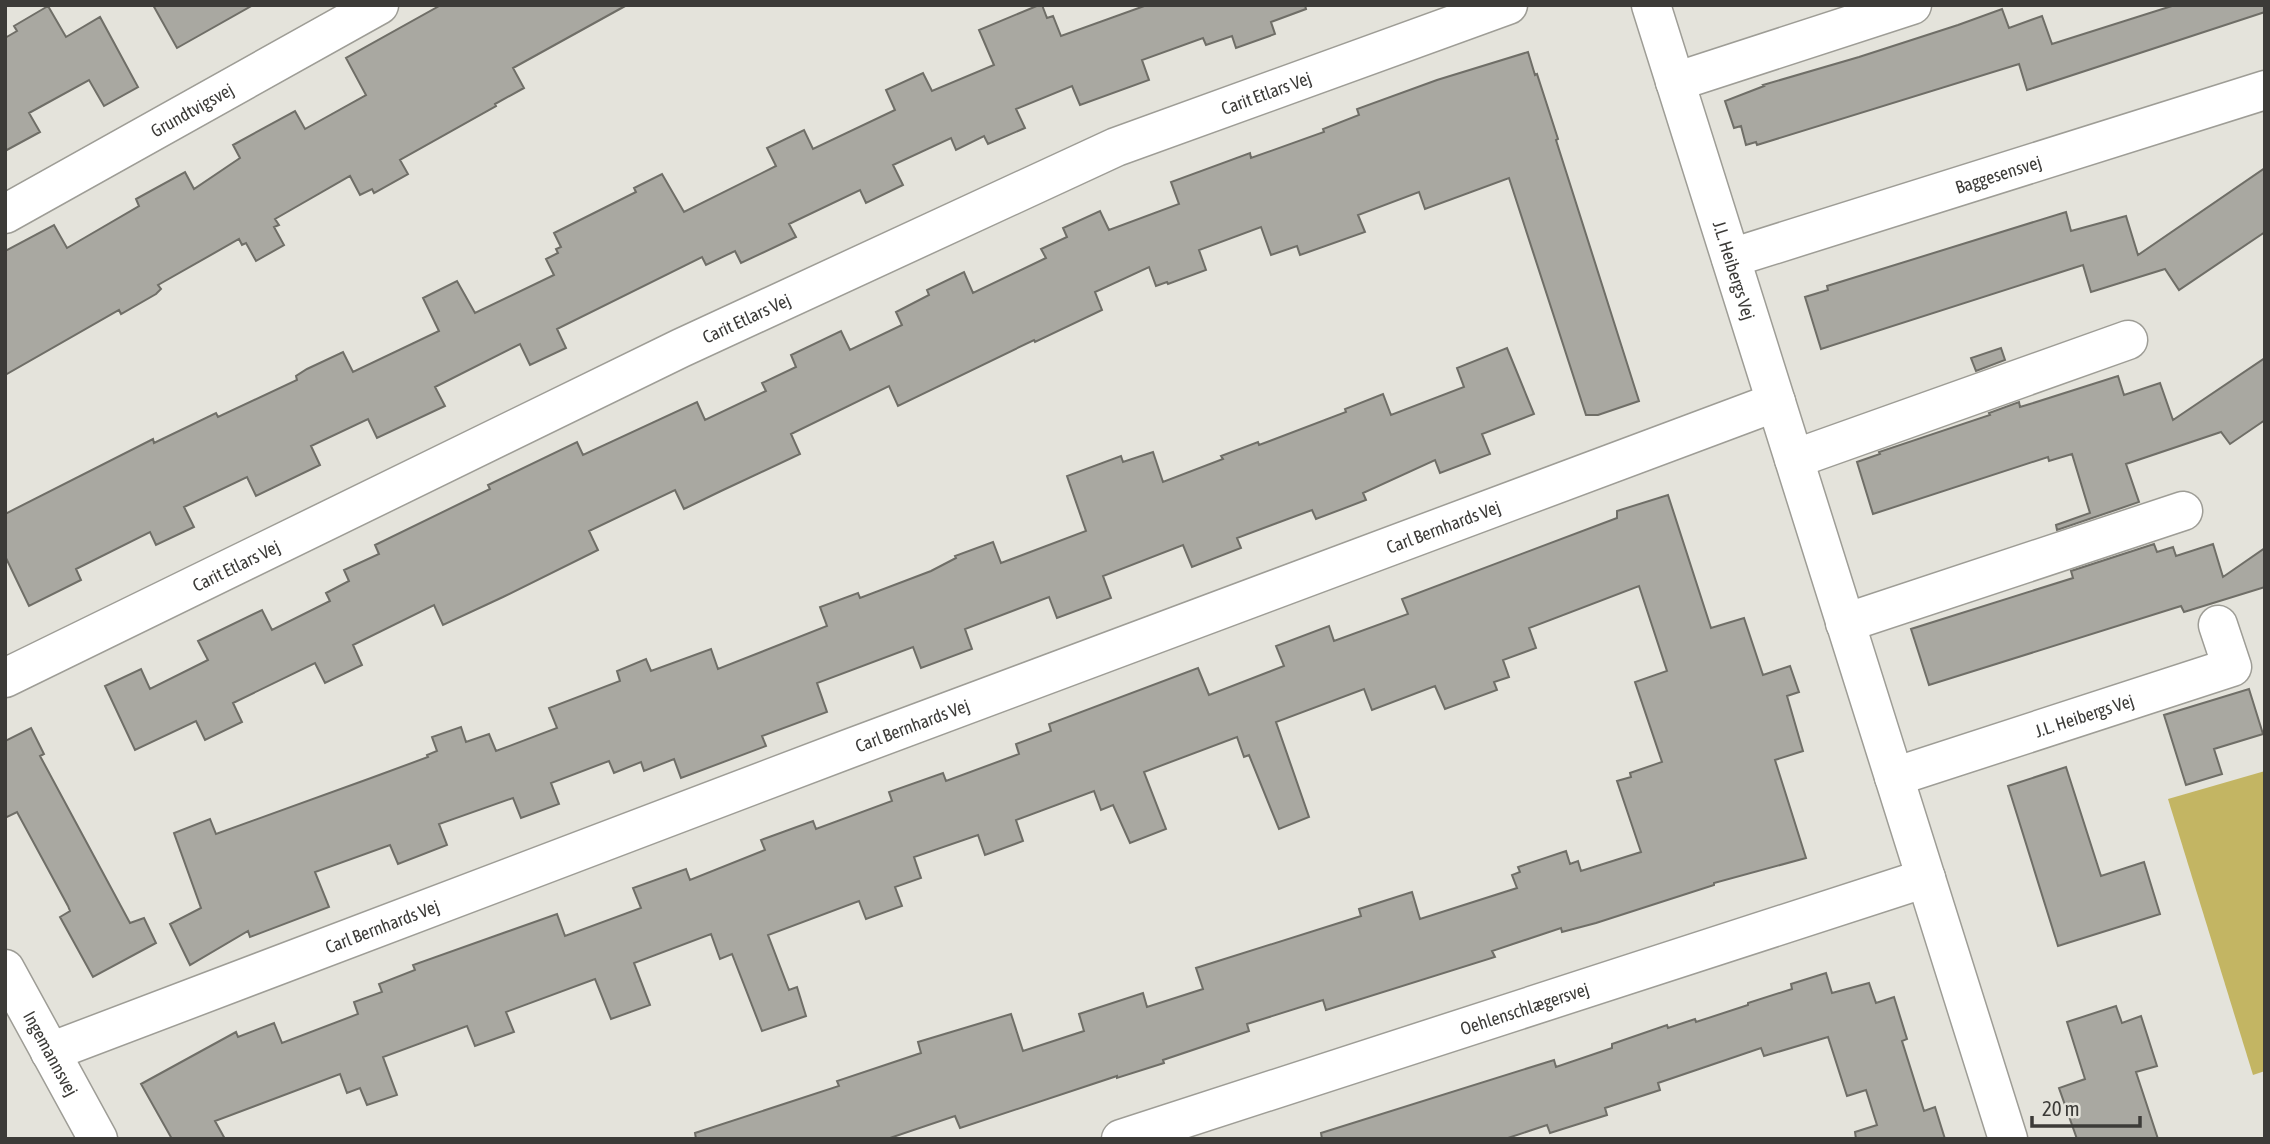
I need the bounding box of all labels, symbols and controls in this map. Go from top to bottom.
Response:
street label: Carit Etlars Vej [1218,67,1314,119]
street label: Grundtvigsvej [147,78,237,141]
street label: Baggesensvej [1952,151,2044,197]
street label: J.L. Heibergs Vej [1709,218,1760,322]
street label: Carit Etlars Vej [699,289,793,347]
street label: Carl Bernhards Vej [1383,496,1503,557]
street label: Carit Etlars Vej [189,535,283,595]
street label: J.L. Heibergs Vej [2032,689,2136,741]
street label: Carl Bernhards Vej [852,694,972,756]
street label: Carl Bernhards Vej [322,895,442,957]
street label: Oehlenschlægersvej [1457,978,1591,1039]
street label: Ingemannsvej [19,1007,83,1099]
scale bar [2032,1084,2140,1128]
text: 20 m [2042,1096,2080,1120]

